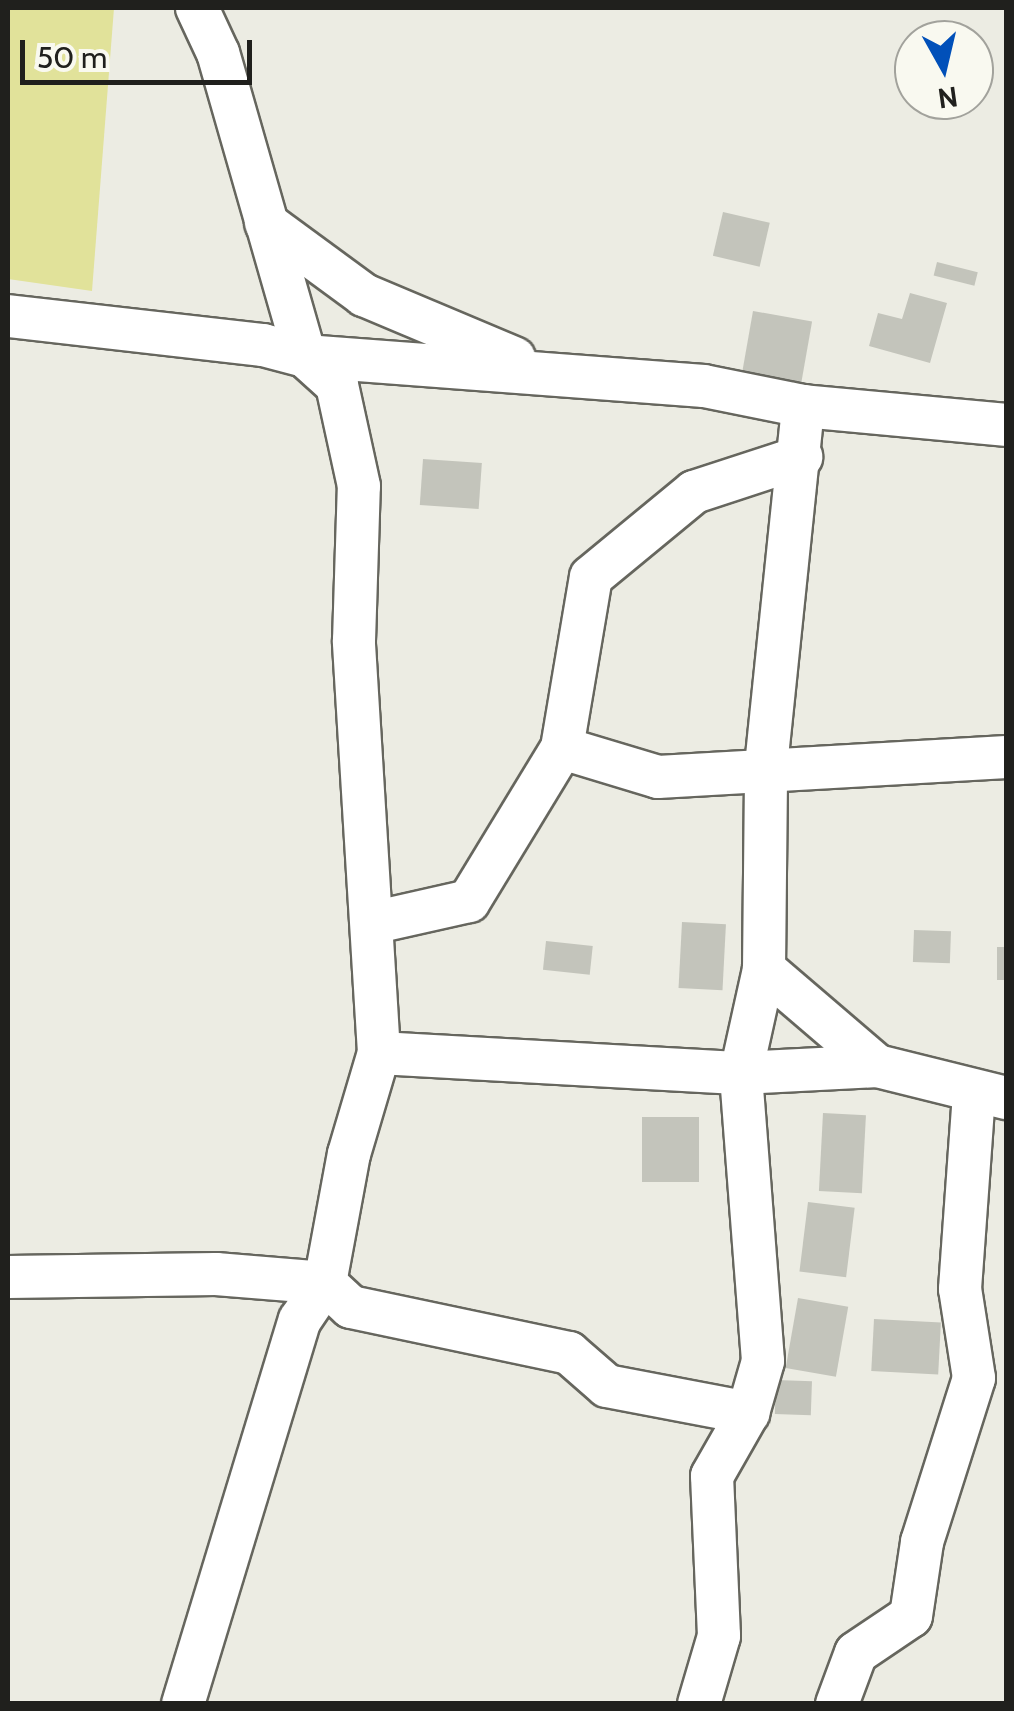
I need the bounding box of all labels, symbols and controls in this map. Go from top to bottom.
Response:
scale bar [25,20,258,82]
north arrow [894,20,994,120]
text: 50 m [37,39,107,76]
text: N [936,80,960,116]

